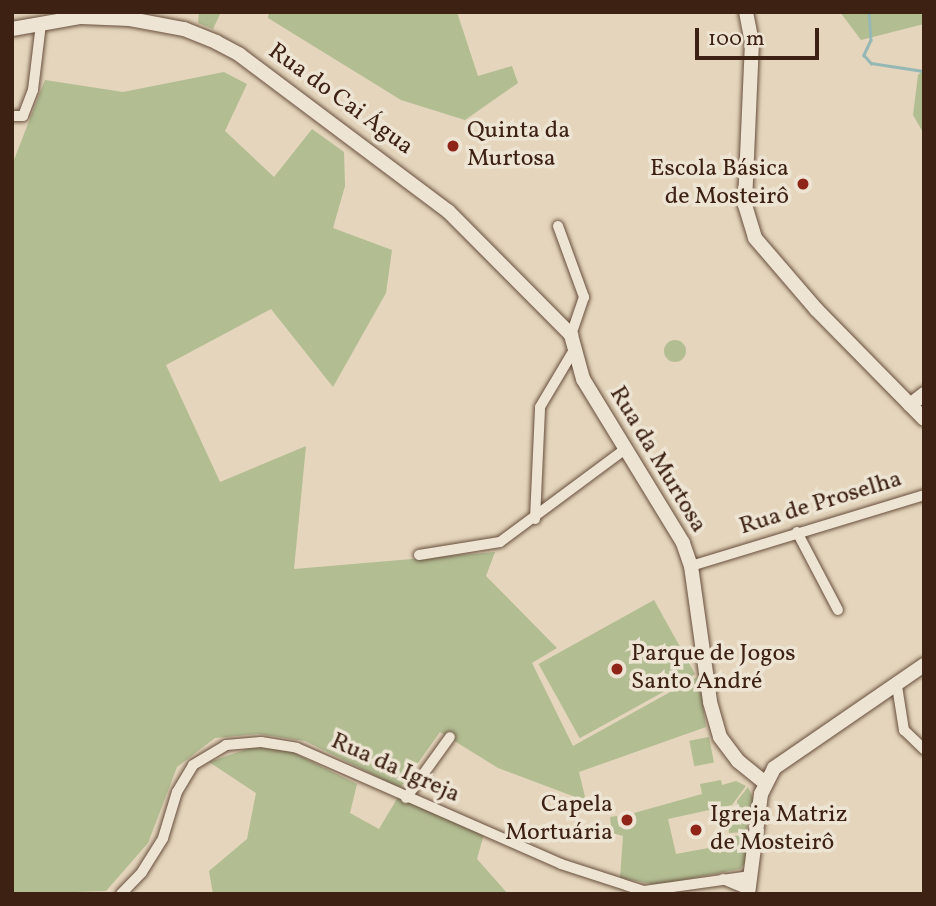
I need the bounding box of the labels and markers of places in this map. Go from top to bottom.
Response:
place label: Quinta da Murtosa [467,118,570,174]
marker: Quinta da Murtosa [445,138,461,154]
place label: Escola Básica de Mosteirô [650,156,789,212]
marker: Escola Básica de Mosteirô [795,176,811,192]
place label: Parque de Jogos Santo André [631,641,795,697]
marker: Parque de Jogos Santo André [609,661,625,677]
place label: Capela Mortuária [505,792,613,848]
place label: Igreja Matriz de Mosteirô [710,802,847,858]
marker: Capela Mortuária [619,812,635,828]
marker: Igreja Matriz de Mosteirô [688,822,704,838]

